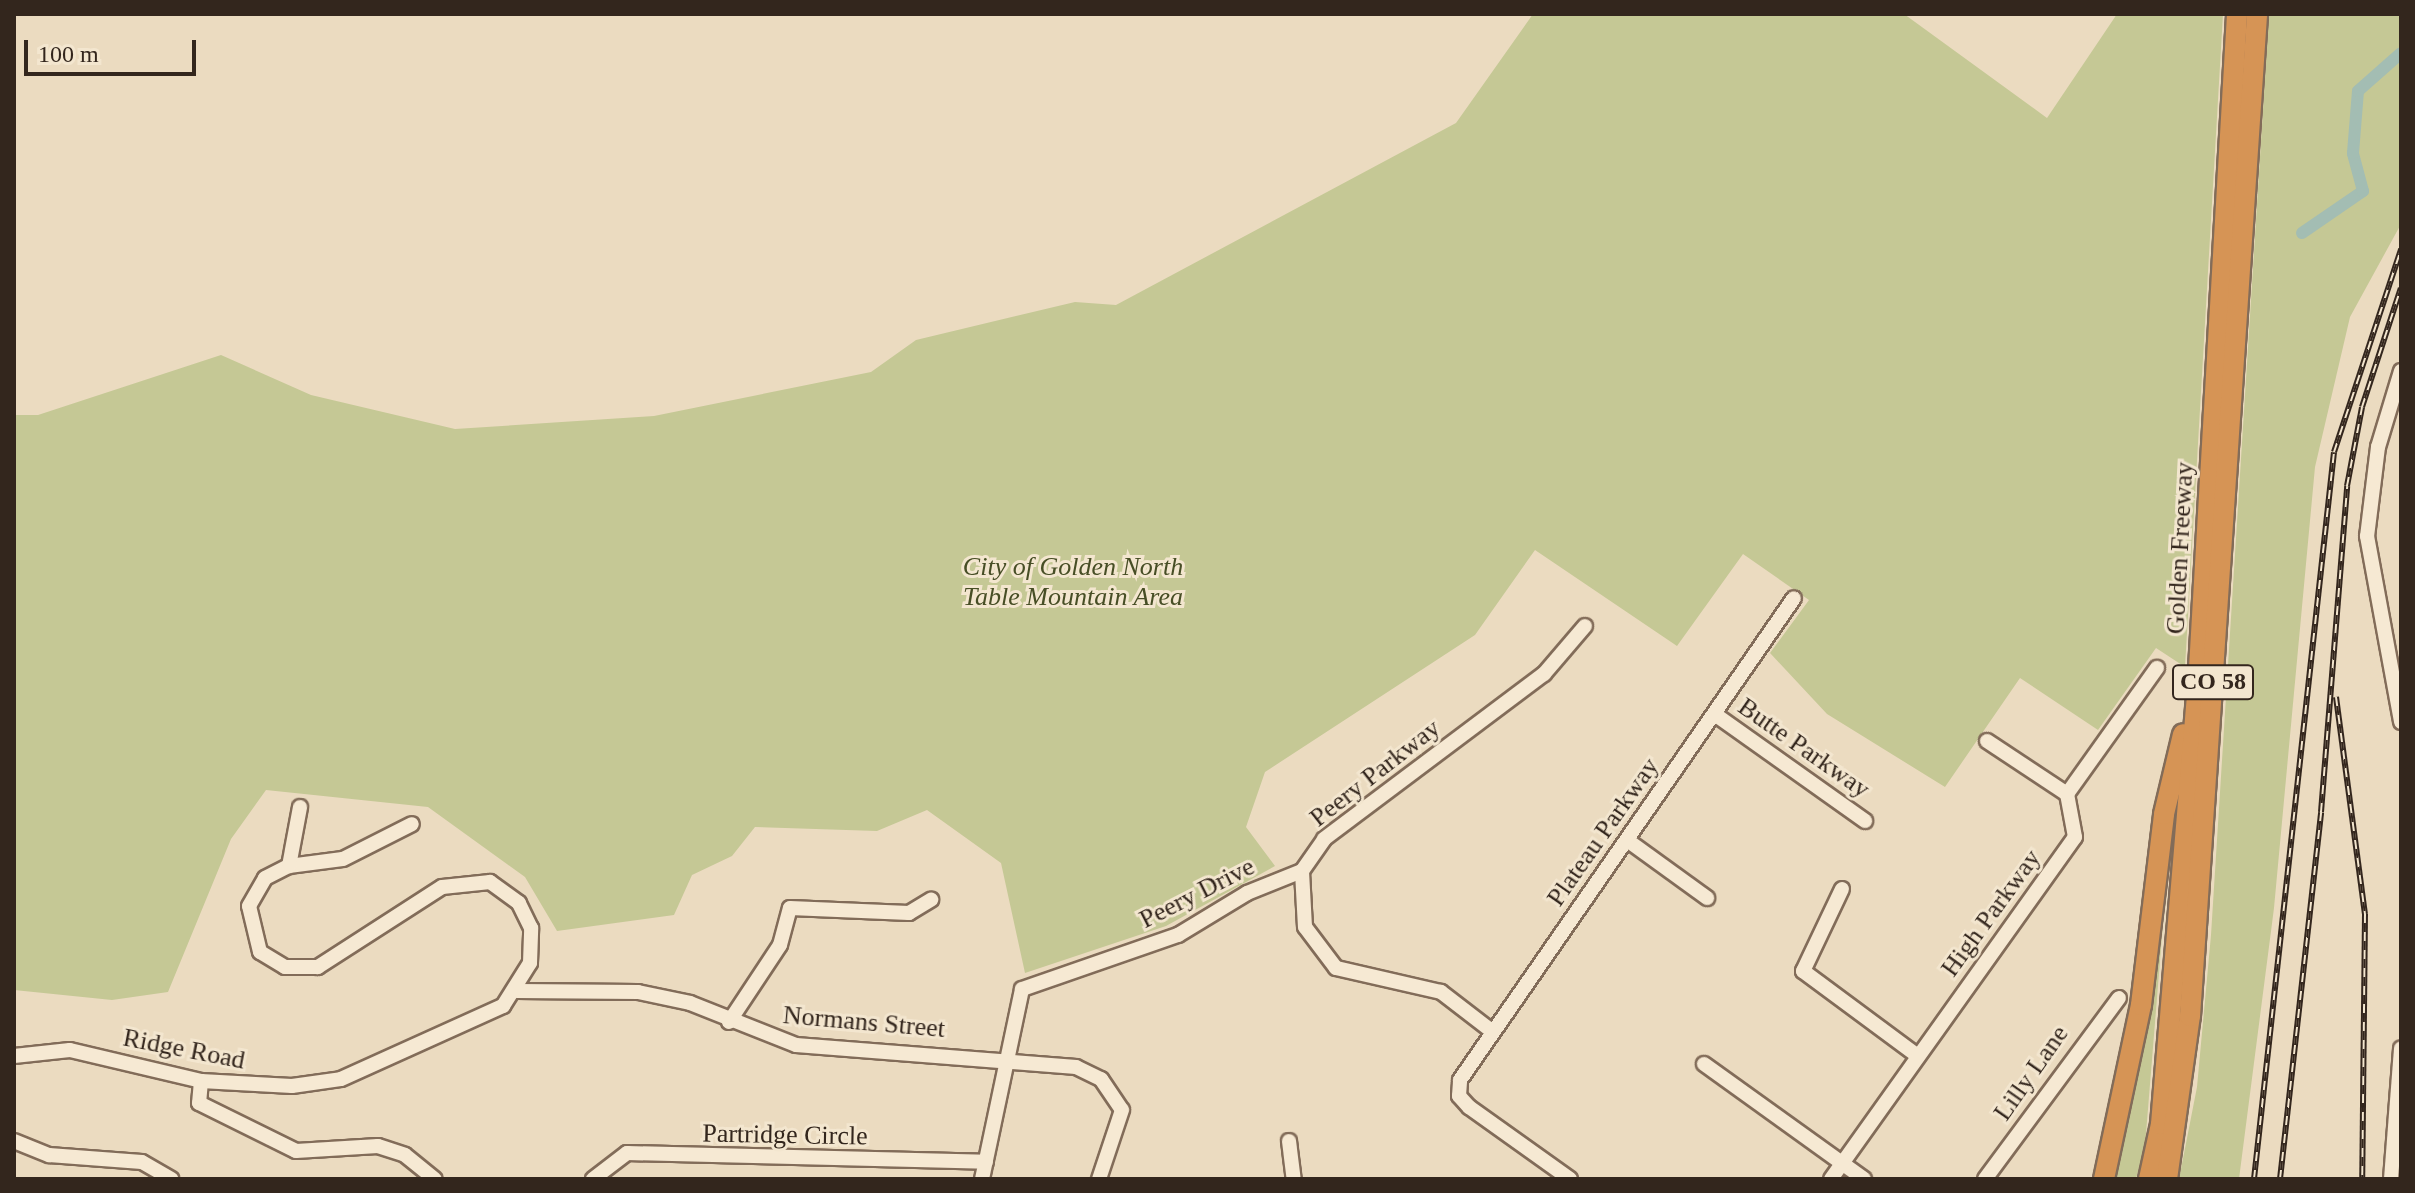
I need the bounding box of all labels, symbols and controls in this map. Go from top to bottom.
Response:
scale bar [28,24,200,74]
text: 100 m [38,41,99,67]
street label: Golden Freeway [2160,461,2200,635]
park label: City of Golden North Table Mountain Area [963,551,1183,612]
road number: CO 58 [2171,662,2255,702]
street label: Butte Parkway [1732,691,1876,805]
street label: Peery Parkway [1304,712,1446,834]
street label: Plateau Parkway [1540,752,1666,912]
street label: High Parkway [1934,843,2048,983]
street label: Peery Drive [1134,851,1260,935]
street label: Normans Street [782,999,946,1045]
street label: Lilly Lane [1987,1019,2075,1127]
street label: Ridge Road [120,1022,248,1076]
street label: Partridge Circle [702,1118,868,1152]

